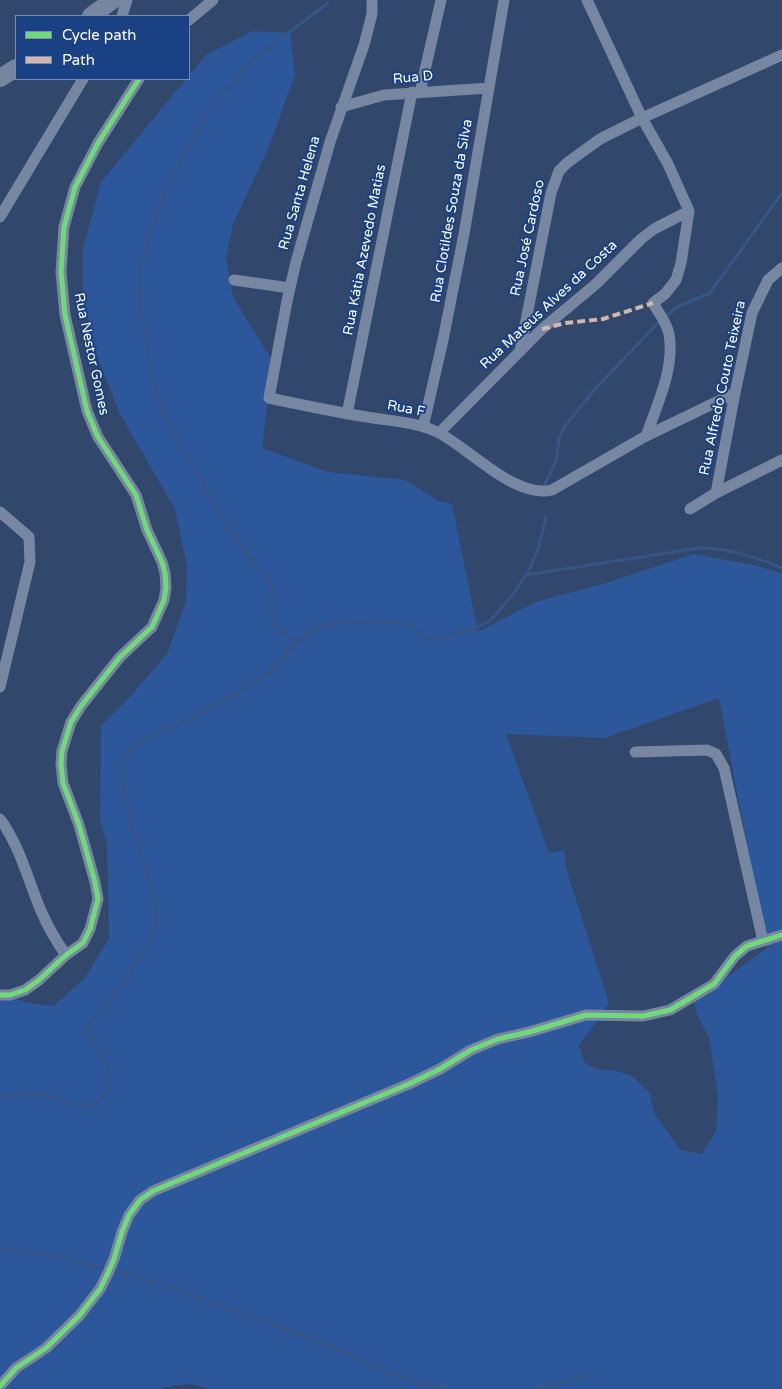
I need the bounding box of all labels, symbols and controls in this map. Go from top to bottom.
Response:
legend [15,15,190,80]
text: Cycle path [62,26,136,44]
text: Path [62,51,95,69]
street label: Rua D [392,68,434,88]
street label: Rua Clotildes Souza da Silva [428,118,476,304]
street label: Rua Santa Helena [276,134,324,252]
street label: Rua Kátia Azevedo Matias [340,163,390,337]
street label: Rua José Cardoso [507,178,549,298]
street label: Rua Mateus Alves da Costa [477,237,621,373]
street label: Rua Nestor Gomes [70,291,112,417]
street label: Rua Alfredo Couto Teixeira [696,299,750,477]
street label: Rua F [385,397,427,421]

